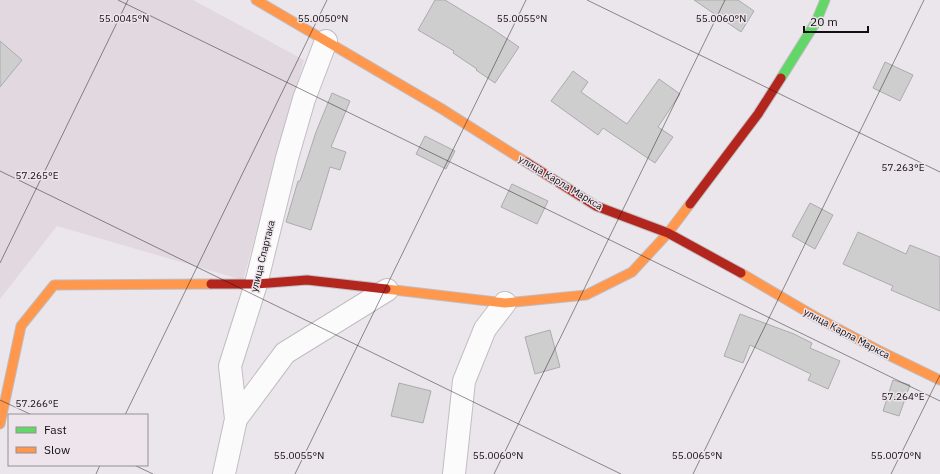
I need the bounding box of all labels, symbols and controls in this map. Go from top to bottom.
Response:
scale bar [804,8,868,34]
text: 55.0045°N [99,12,149,25]
text: 55.0050°N [298,12,348,25]
text: 55.0055°N [497,12,547,25]
text: 55.0060°N [696,12,746,25]
text: 20 m [810,14,838,29]
street label: улица Карла Маркса [516,152,606,213]
text: 57.263°E [881,161,925,174]
text: 57.265°E [15,169,59,182]
street label: улица Спартака [247,218,278,293]
street label: улица Карла Маркса [801,305,893,362]
text: 57.264°E [881,390,925,403]
text: 57.266°E [15,397,59,410]
legend [8,414,148,466]
text: Fast [44,422,67,437]
text: Slow [44,442,70,457]
text: 55.0055°N [274,449,324,462]
text: 55.0060°N [473,449,523,462]
text: 55.0065°N [672,449,722,462]
text: 55.0070°N [871,449,921,462]

